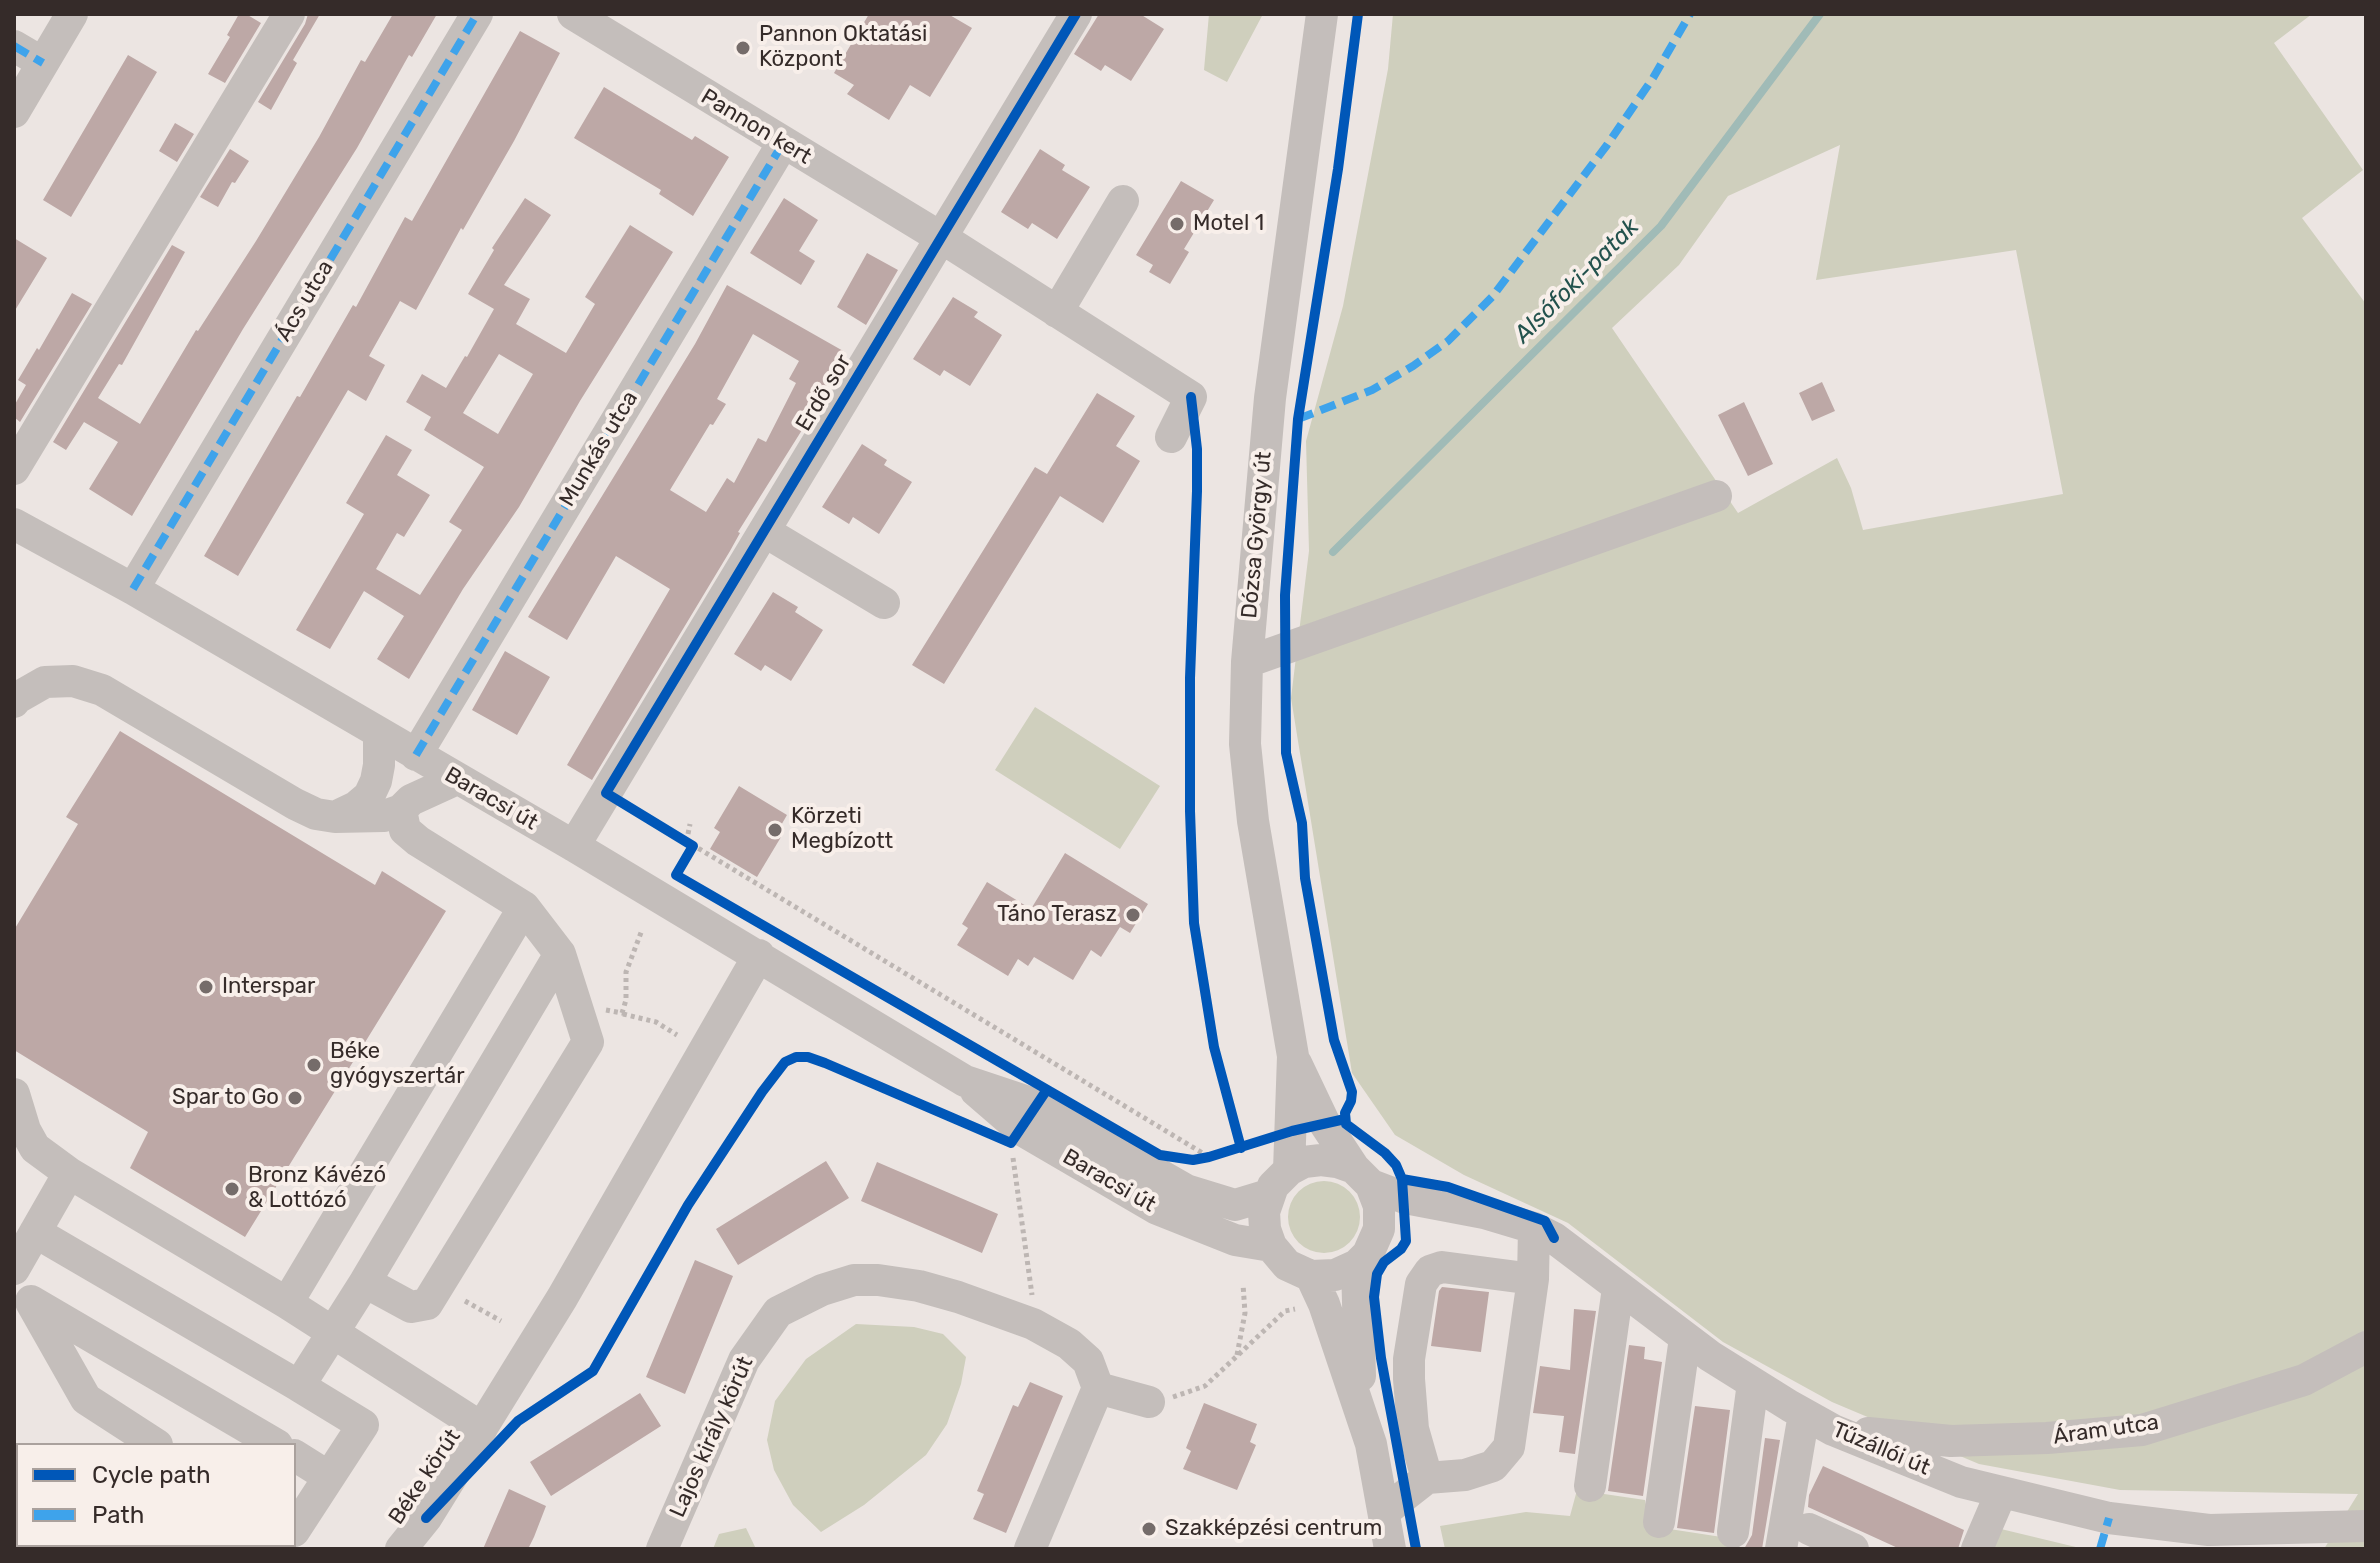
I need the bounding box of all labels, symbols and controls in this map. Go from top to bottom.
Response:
place label: Pannon Oktatási Központ [759,22,927,74]
marker: Pannon Oktatási Központ [734,39,752,57]
street label: Pannon kert [696,84,816,170]
place label: Motel 1 [1193,211,1264,237]
water label: Alsófoki-patak [1509,213,1645,349]
marker: Motel 1 [1168,215,1186,233]
street label: Ács utca [271,256,339,346]
street label: Erdő sor [791,350,857,436]
street label: Munkás utca [554,386,644,512]
street label: Dózsa György út [1237,450,1277,620]
street label: Baracsi út [440,762,542,836]
place label: Körzeti Megbízott [791,804,893,856]
marker: Körzeti Megbízott [766,821,784,839]
place label: Táno Terasz [997,902,1117,928]
marker: Táno Terasz [1124,906,1142,924]
place label: Interspar [222,974,315,1000]
marker: Interspar [197,978,215,996]
place label: Béke gyógyszertár [330,1039,465,1090]
marker: Béke gyógyszertár [305,1056,323,1074]
place label: Spar to Go [172,1085,279,1111]
marker: Spar to Go [286,1089,304,1107]
street label: Baracsi út [1058,1144,1160,1218]
place label: Bronz Kávézó & Lottózó [248,1163,386,1214]
marker: Bronz Kávézó & Lottózó [223,1180,241,1198]
street label: Lajos király körút [665,1353,759,1521]
street label: Áram utca [2052,1410,2160,1450]
street label: Tűzállói út [1828,1417,1934,1481]
street label: Béke körút [384,1424,466,1530]
legend [16,1443,296,1547]
text: Cycle path [92,1461,211,1489]
text: Path [92,1501,144,1529]
place label: Szakképzési centrum [1165,1516,1382,1542]
marker: Szakképzési centrum [1140,1520,1158,1538]

